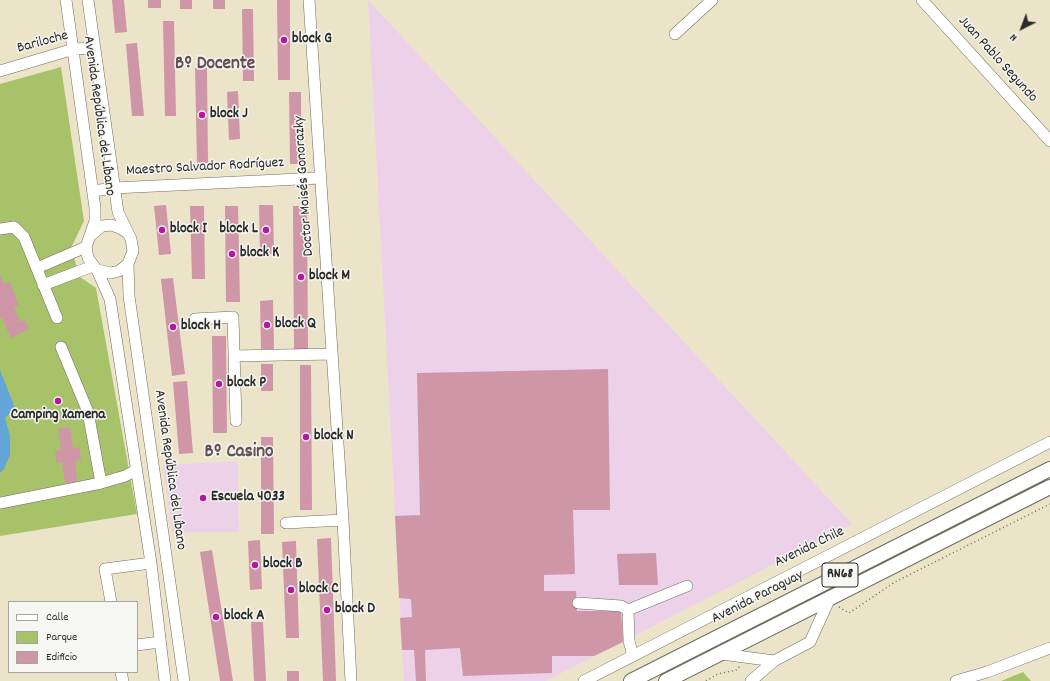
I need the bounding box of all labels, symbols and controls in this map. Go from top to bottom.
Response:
north arrow [1002,8,1042,48]
street label: Juan Pablo Segundo [953,13,1041,107]
street label: Bariloche [15,28,71,58]
text: N [1007,29,1021,45]
place label: block G [292,31,332,49]
street label: Avenida República del Líbano [78,35,118,197]
marker: block G [279,35,289,45]
district label: Bº Docente [175,54,255,76]
place label: block J [210,106,248,124]
marker: block J [197,110,207,120]
street label: Doctor Moisés Gonorazky [291,115,319,257]
street label: Maestro Salvador Rodríguez [126,155,284,181]
place label: block I [170,221,207,239]
place label: block L [220,221,258,239]
marker: block I [157,225,167,235]
marker: block L [261,225,271,235]
place label: block K [240,245,279,263]
marker: block K [227,249,237,259]
place label: block M [309,268,350,286]
marker: block M [296,272,306,282]
place label: block Q [275,316,316,334]
place label: block H [181,318,221,336]
marker: block Q [262,320,272,330]
marker: block H [168,322,178,332]
place label: block P [227,375,266,393]
marker: block P [214,379,224,389]
street label: Avenida República del Líbano [149,389,189,551]
marker: Camping Xamena [53,396,63,406]
place label: Camping Xamena [11,407,105,425]
place label: block N [314,428,354,446]
marker: block N [301,432,311,442]
district label: Bº Casino [205,442,273,464]
place label: Escuela 4033 [211,489,285,507]
marker: Escuela 4033 [198,493,208,503]
street label: Avenida Chile [772,523,848,573]
place label: block B [263,556,302,574]
marker: block B [250,560,260,570]
road number: RN68 [822,563,858,587]
street label: Avenida Paraguay [709,567,807,629]
place label: block C [299,581,339,599]
marker: block C [286,585,296,595]
legend [8,601,138,673]
place label: block D [335,601,375,619]
marker: block D [322,605,332,615]
place label: block A [224,608,265,626]
text: Calle [46,609,69,626]
marker: block A [211,612,221,622]
text: Parque [46,629,77,646]
text: Edificio [46,649,77,666]

